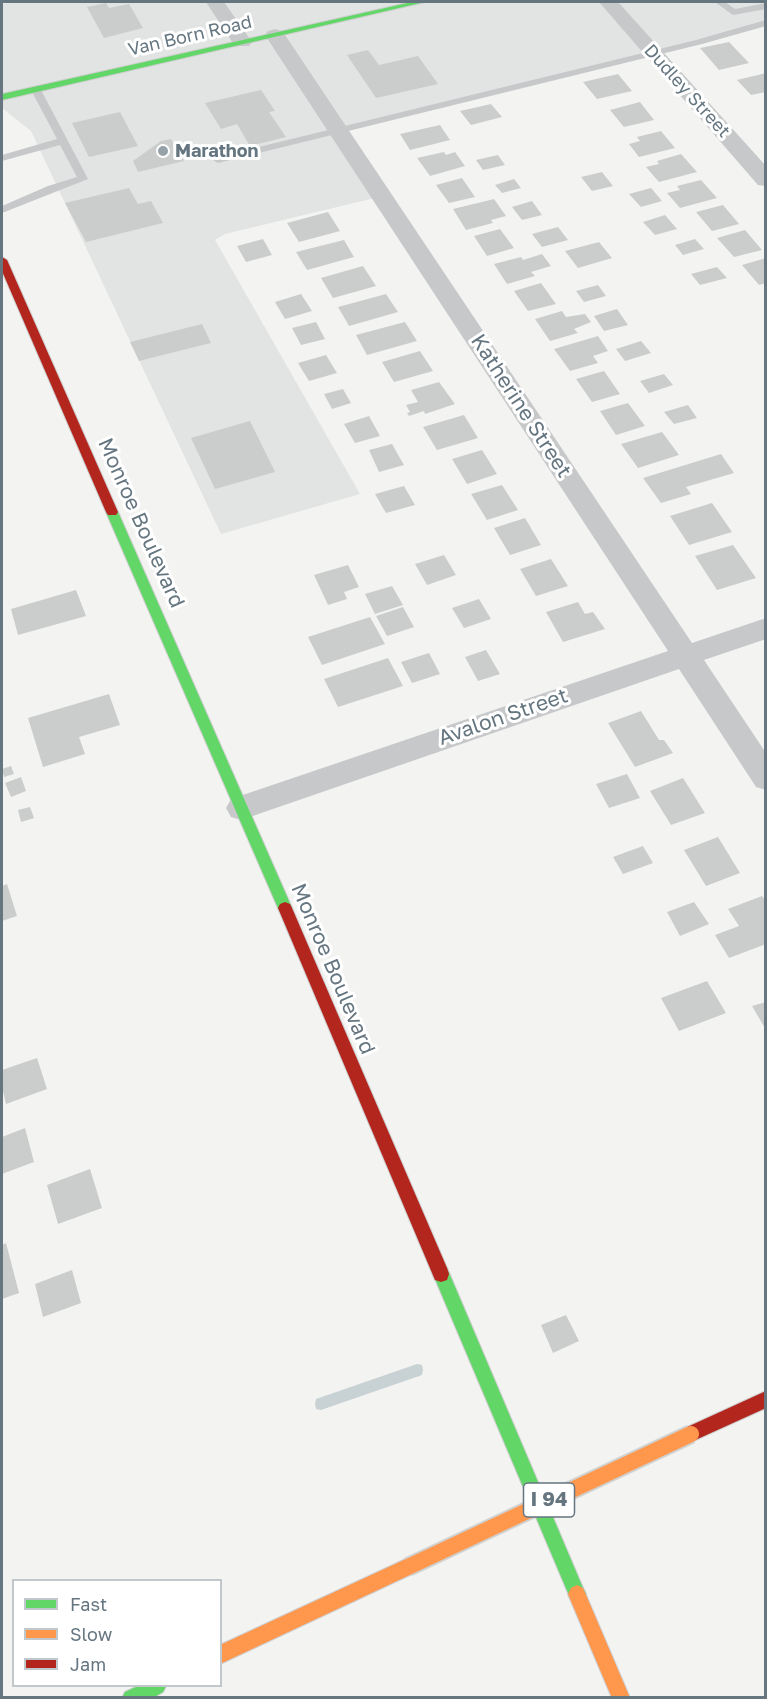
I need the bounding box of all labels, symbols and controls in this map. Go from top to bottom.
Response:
street label: Van Born Road [126,11,254,61]
street label: Dudley Street [639,40,735,142]
place label: Marathon [175,140,258,162]
marker: Marathon [156,144,170,158]
street label: Katherine Street [465,330,577,482]
street label: Monroe Boulevard [92,434,190,612]
street label: Avalon Street [435,683,571,751]
street label: Monroe Boulevard [286,880,380,1058]
road number: I 94 [524,1483,574,1517]
legend [12,1579,222,1687]
text: Fast [70,1593,107,1615]
text: Slow [70,1623,112,1645]
text: Jam [70,1653,106,1675]

